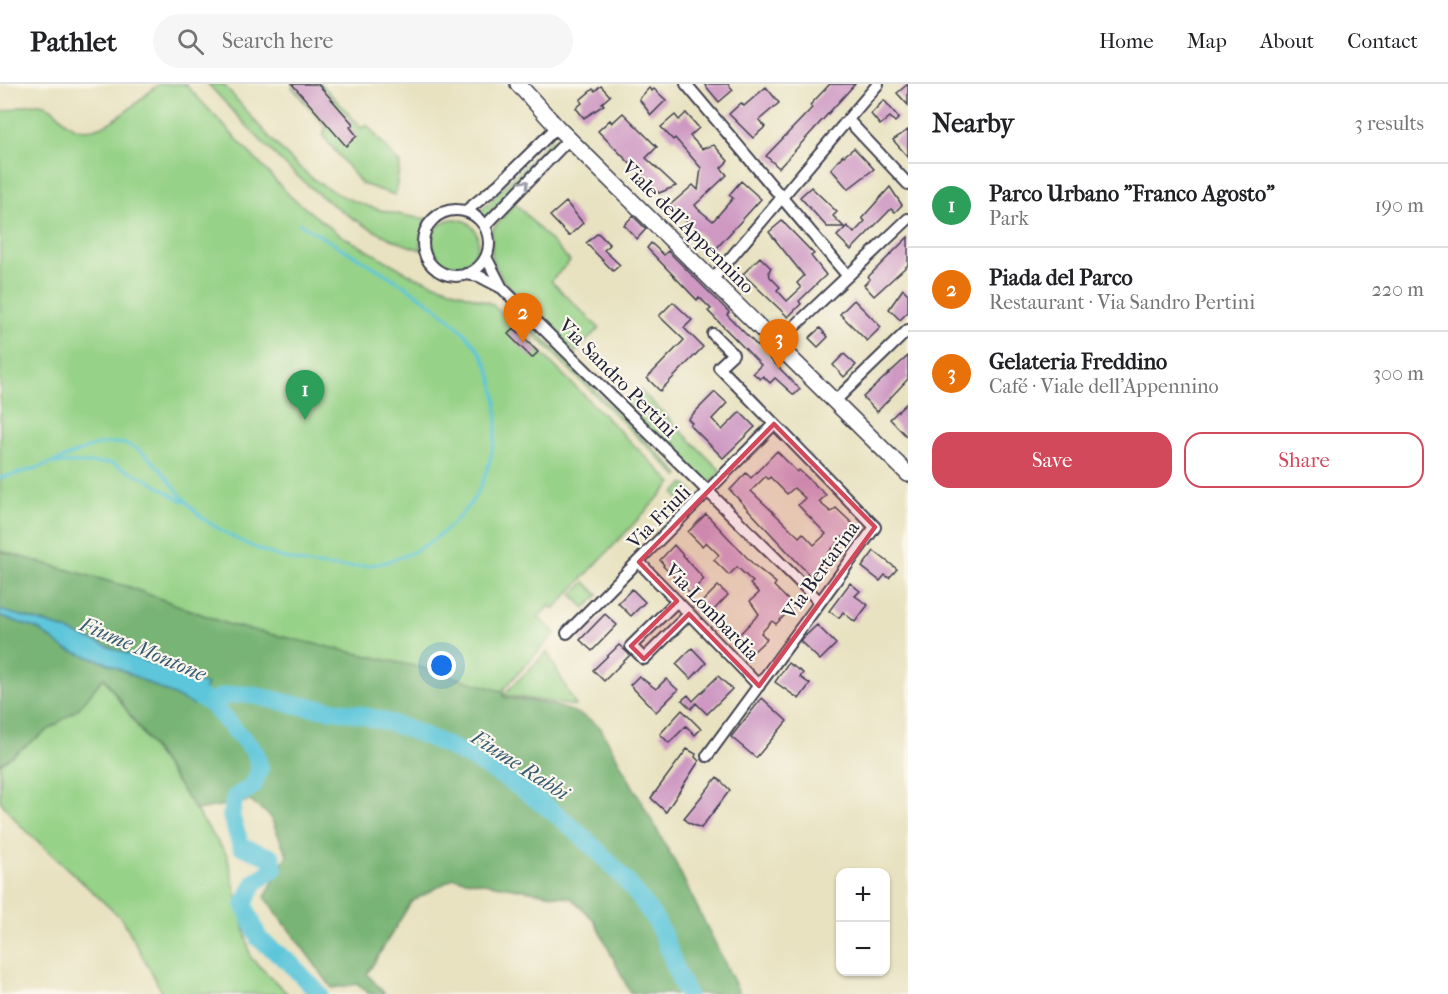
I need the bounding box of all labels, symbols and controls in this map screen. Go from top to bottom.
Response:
search box [153,14,573,68]
text: Pathlet [30,25,117,58]
icon: search [174,25,207,58]
text: Search here [222,28,333,54]
text: Home [1099,29,1154,53]
text: Map [1187,29,1227,53]
text: About [1260,29,1314,53]
text: Contact [1347,29,1418,53]
text: Nearby [932,108,1014,139]
text: 3 results [1355,112,1424,135]
street label: Viale dell'Appennino [616,155,759,298]
one-way arrow [518,180,529,190]
text: Parco Urbano "Franco Agosto" [989,181,1275,207]
text: 1 [948,194,955,217]
text: 190 m [1374,194,1424,217]
text: Park [989,207,1029,230]
text: Piada del Parco [989,265,1133,291]
text: 2 [946,278,957,301]
text: 220 m [1371,278,1424,301]
text: Restaurant · Via Sandro Pertini [989,291,1255,314]
pin: 2 [504,294,542,343]
street label: Via Sandro Pertini [553,313,682,442]
pin: 3 [760,320,798,369]
text: Gelateria Freddino [989,349,1167,375]
text: 3 [947,362,956,385]
text: 300 m [1373,362,1424,385]
pin: 1 [286,370,324,420]
text: Café · Viale dell'Appennino [989,375,1219,398]
button: Save [932,432,1172,488]
button: Share [1184,432,1424,488]
street label: Via Friuli [622,480,696,554]
street label: Via Bertarina [777,516,865,624]
street label: Via Lombardia [660,558,764,666]
water label: Fiume Montone [76,611,210,686]
your location [427,651,456,680]
water label: Fiume Rabbi [466,724,575,806]
map controls [836,868,890,976]
button: + [836,868,890,922]
button: − [836,922,890,976]

